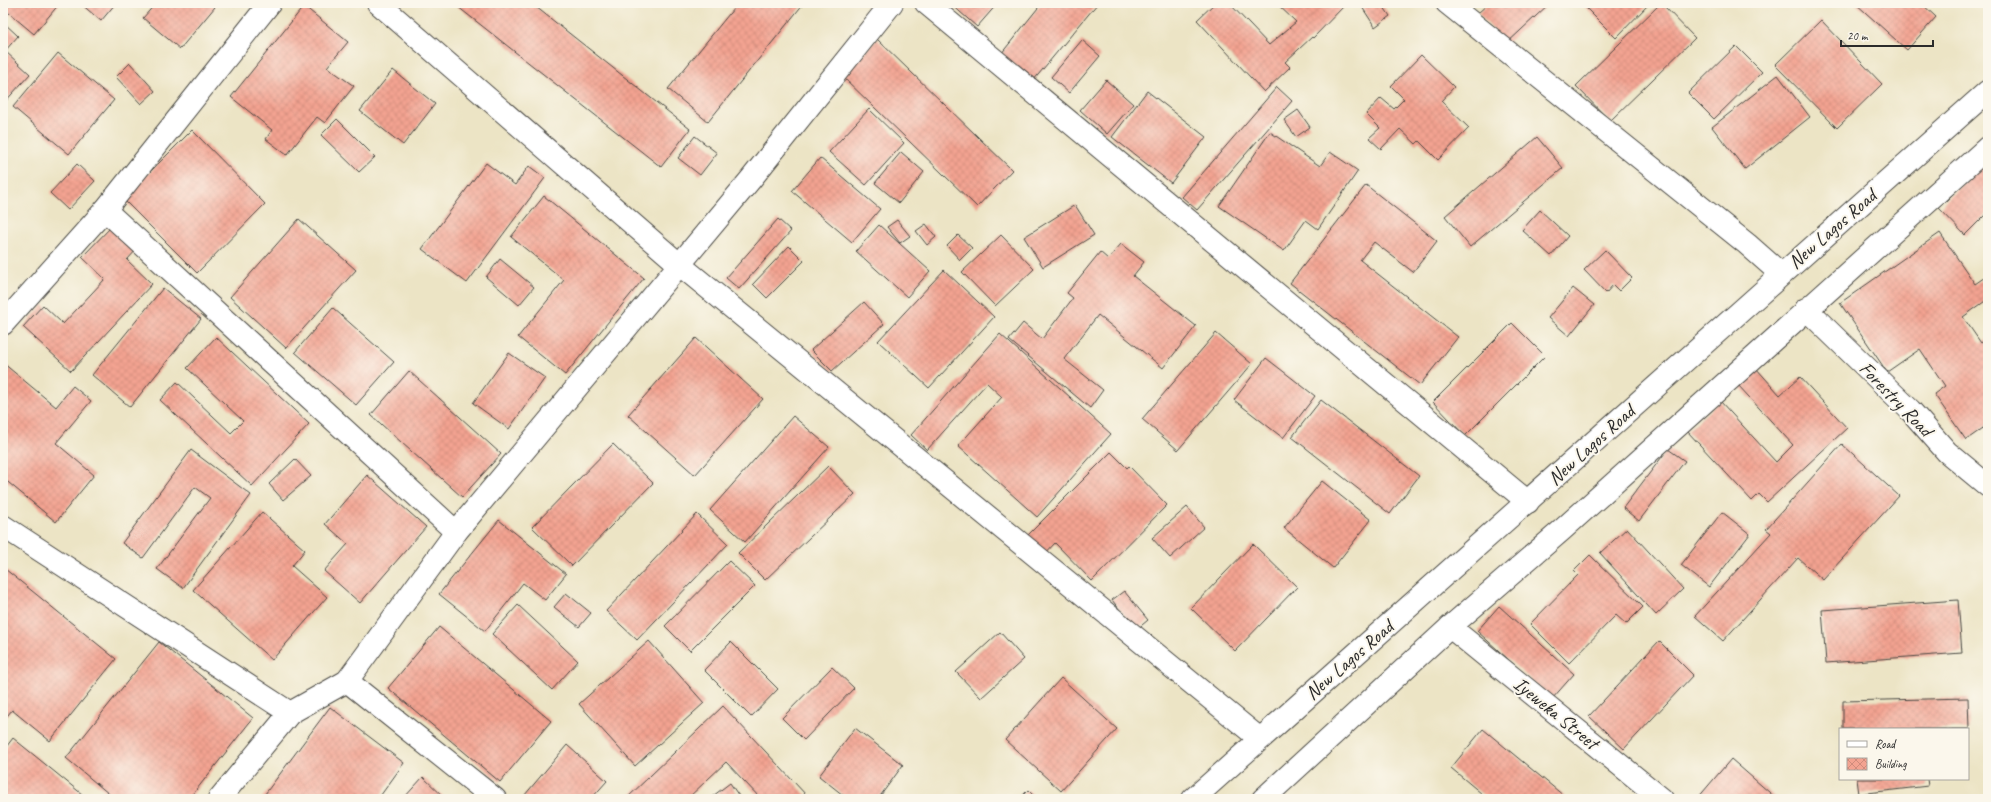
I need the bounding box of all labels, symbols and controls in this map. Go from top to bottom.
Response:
scale bar [1841,22,1933,48]
text: 20 m [1847,28,1869,44]
street label: New Lagos Road [1783,182,1884,274]
street label: Forestry Road [1854,356,1940,444]
street label: New Lagos Road [1542,397,1642,491]
street label: New Lagos Road [1300,613,1401,705]
street label: Iyeweka Street [1508,671,1606,757]
legend [1839,728,1969,780]
text: Road [1875,736,1897,752]
text: Building [1875,756,1907,772]

